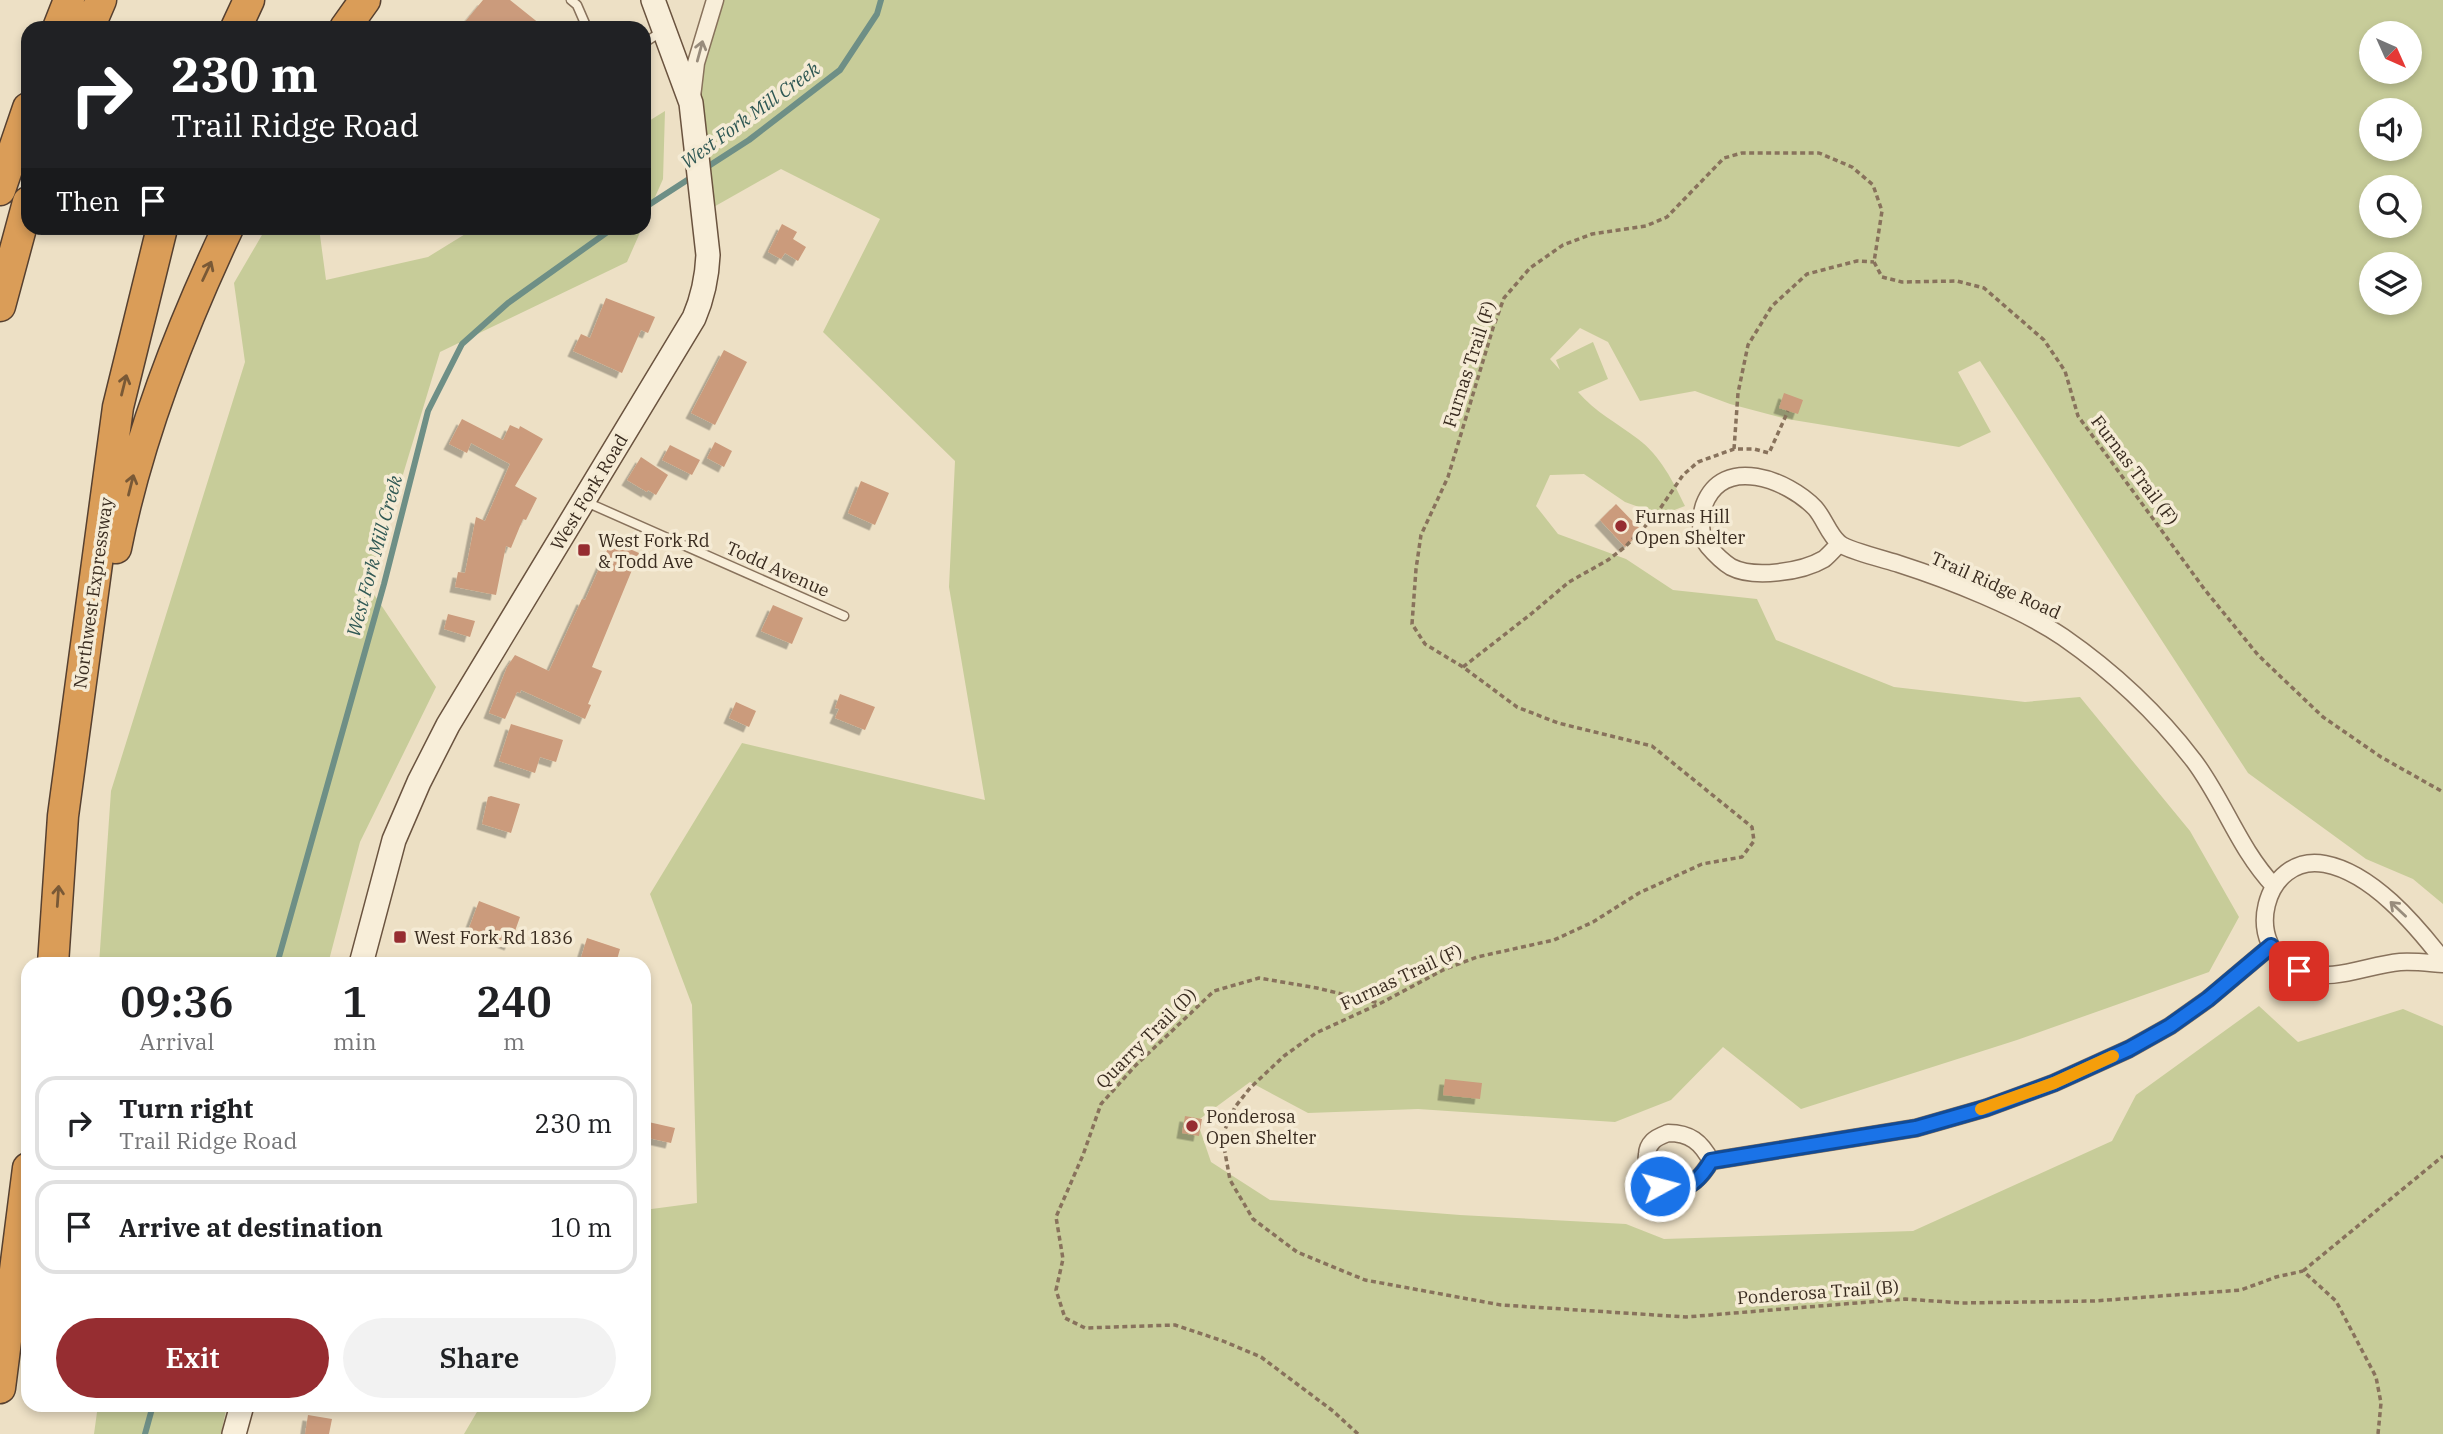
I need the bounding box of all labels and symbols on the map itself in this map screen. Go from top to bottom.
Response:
north arrow [2359,21,2422,84]
one-way arrow [694,40,707,63]
water label: West Fork Mill Creek [676,56,825,174]
one-way arrow [201,261,215,282]
street label: Furnas Trail (F) [1438,298,1500,430]
one-way arrow [118,374,131,397]
street label: Furnas Trail (F) [2086,410,2184,530]
street label: West Fork Road [545,430,633,554]
water label: West Fork Mill Creek [341,472,407,639]
one-way arrow [125,474,138,497]
street label: Northwest Expressway [68,495,118,690]
place label: Furnas Hill Open Shelter [1635,505,1745,549]
marker: Furnas Hill Open Shelter [1613,518,1629,534]
place label: West Fork Rd & Todd Ave [598,529,710,573]
street label: Todd Avenue [723,536,833,602]
marker: West Fork Rd & Todd Ave [576,542,592,558]
street label: Trail Ridge Road [1928,546,2065,624]
one-way arrow [52,885,65,908]
one-way arrow [2390,901,2407,918]
place label: West Fork Rd 1836 [414,926,573,949]
marker: West Fork Rd 1836 [392,929,408,945]
street label: Furnas Trail (F) [1336,939,1466,1015]
pin [2269,941,2329,1001]
street label: Quarry Trail (D) [1091,983,1201,1093]
place label: Ponderosa Open Shelter [1206,1105,1316,1149]
marker: Ponderosa Open Shelter [1184,1118,1200,1134]
position arrow [1623,1149,1697,1223]
street label: Ponderosa Trail (B) [1736,1275,1900,1309]

